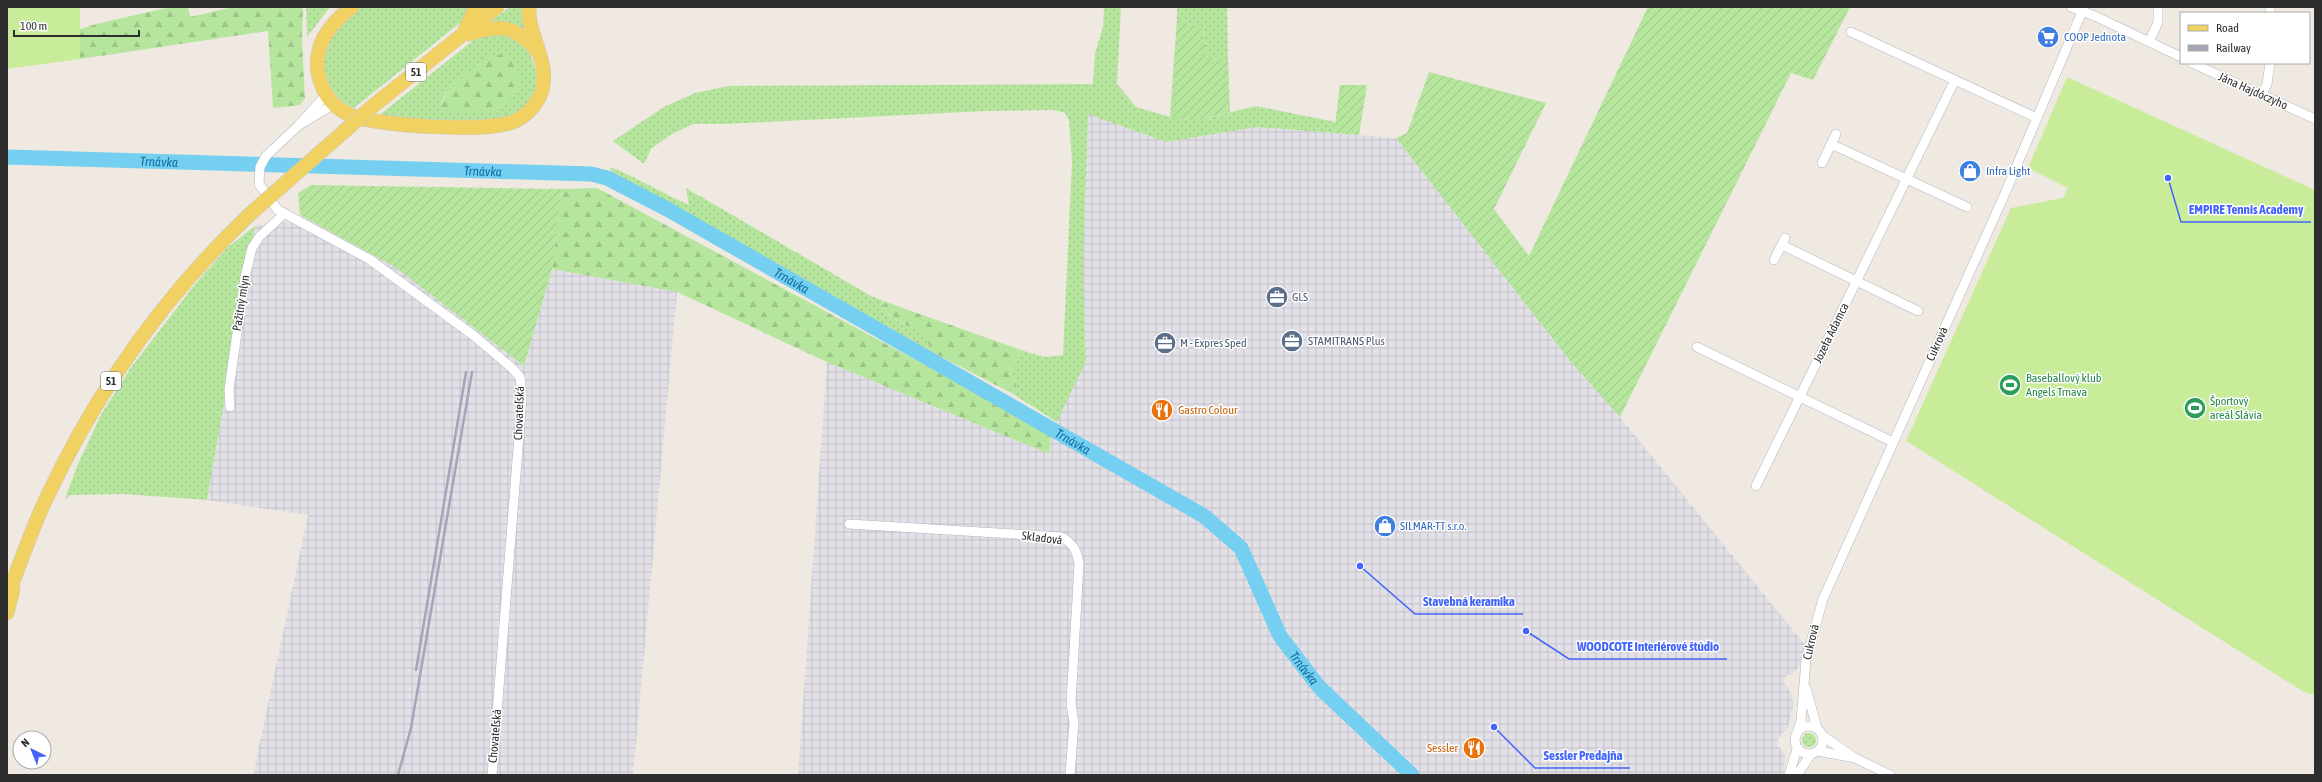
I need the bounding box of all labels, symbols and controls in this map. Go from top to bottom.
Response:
scale bar [14,12,139,38]
legend [2180,12,2310,64]
text: 100 m [20,19,47,33]
text: Road [2216,21,2239,35]
supermarket icon: COOP Jednota [2035,24,2061,50]
place label: COOP Jednota [2064,30,2126,44]
text: Railway [2216,41,2251,55]
road number: 51 [406,63,426,81]
street label: Jána Hajdóczyho [2216,69,2290,113]
water label: Trnávka [140,153,178,169]
shop icon: Infra Light [1957,158,1983,184]
water label: Trnávka [464,163,502,179]
place label: Infra Light [1986,164,2031,178]
callout: EMPIRE Tennis Academy [2181,197,2311,222]
text: EMPIRE Tennis Academy [2189,202,2304,217]
water label: Trnávka [772,264,812,296]
street label: Pažitný mlyn [230,274,252,332]
office icon: GLS [1264,284,1290,310]
place label: GLS [1292,290,1308,304]
street label: Jozefa Adamca [1810,301,1852,365]
street label: Cukrová [1923,325,1951,363]
office icon: STAMITRANS Plus [1279,328,1305,354]
office icon: M - Expres Sped [1152,330,1178,356]
place label: STAMITRANS Plus [1308,334,1385,348]
place label: M - Expres Sped [1180,336,1247,350]
place label: Baseballový klub Angels Trnava [2026,371,2102,399]
road number: 51 [101,372,121,390]
sports icon: Baseballový klub Angels Trnava [1997,372,2023,398]
street label: Chovateľská [511,386,527,440]
place label: Športový areál Slávia [2210,394,2262,422]
sports icon: Športový areál Slávia [2182,395,2208,421]
restaurant icon: Gastro Colour [1149,397,1175,423]
place label: Gastro Colour [1178,403,1238,417]
water label: Trnávka [1053,425,1093,457]
shop icon: SILMAR-TT s.r.o. [1372,513,1398,539]
place label: SILMAR-TT s.r.o. [1400,519,1467,533]
street label: Skladová [1021,529,1063,547]
callout: Stavebná keramika [1415,589,1523,614]
text: Stavebná keramika [1423,594,1515,609]
street label: Cukrová [1800,623,1822,661]
callout: WOODCOTE Interiérové štúdio [1569,634,1727,659]
text: WOODCOTE Interiérové štúdio [1576,639,1719,654]
water label: Trnávka [1287,648,1322,687]
street label: Chovateľská [486,708,504,764]
north arrow [12,730,52,770]
restaurant icon: Sessler [1461,735,1487,761]
text: N [19,736,32,749]
place label: Sessler [1427,741,1458,755]
callout: Sessler Predajňa [1535,743,1630,768]
text: Sessler Predajňa [1544,748,1622,763]

